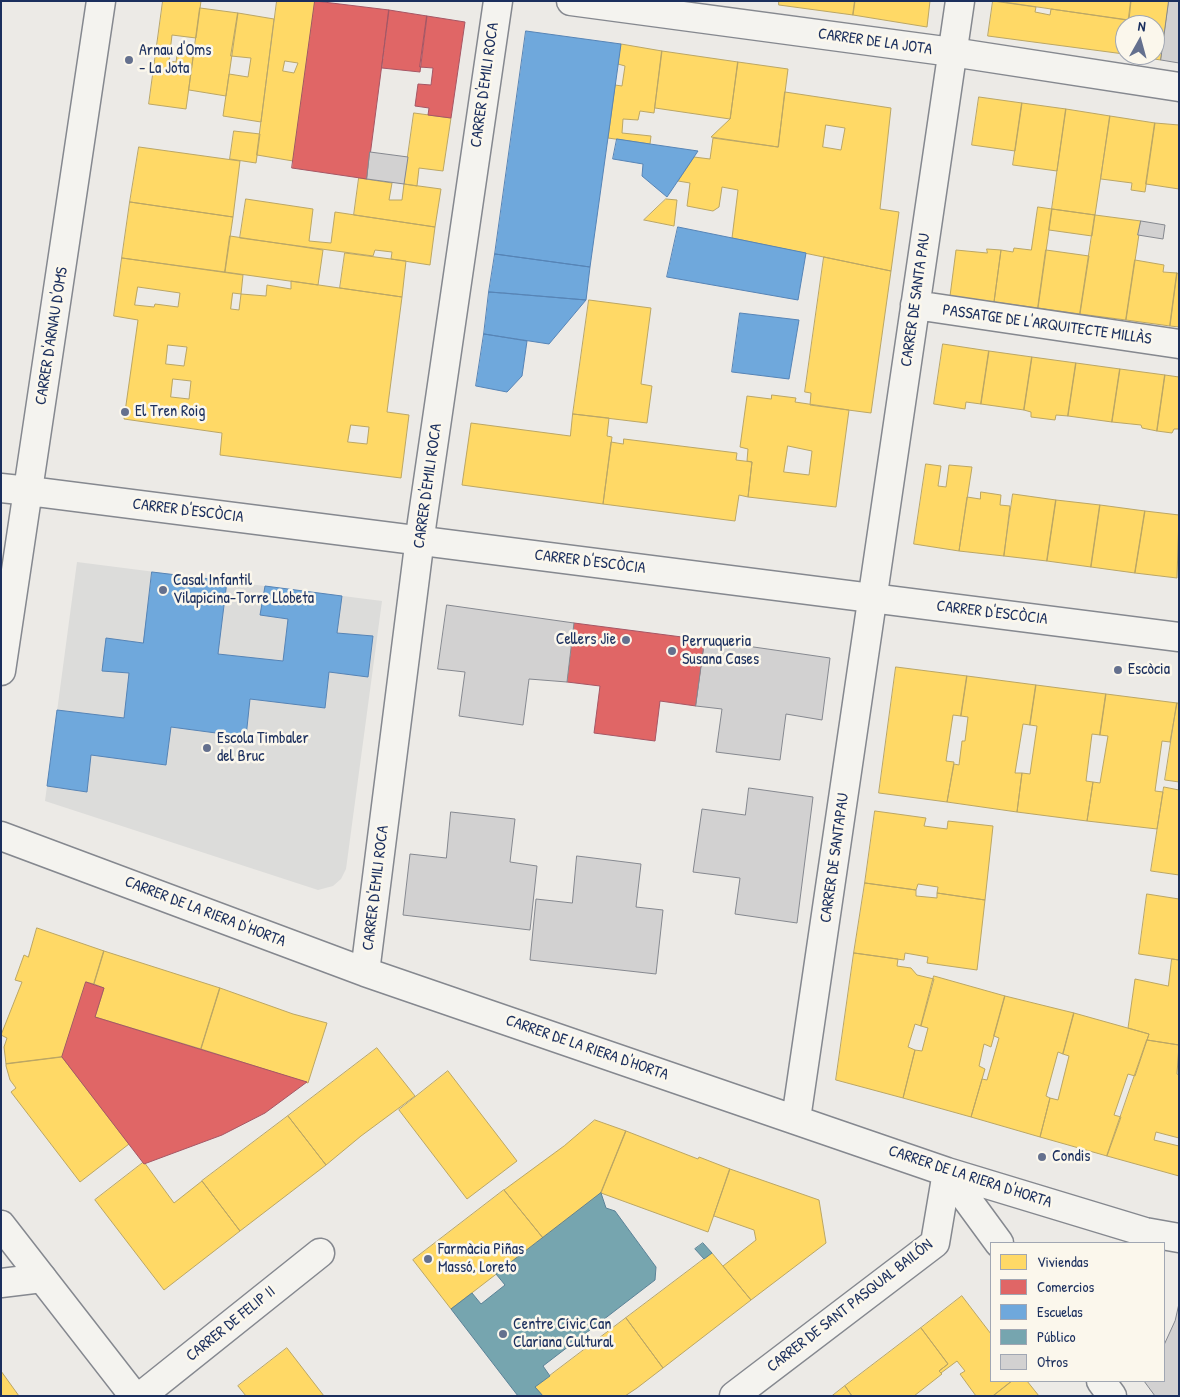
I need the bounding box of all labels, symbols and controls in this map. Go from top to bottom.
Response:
north arrow [1115,15,1165,65]
text: N [1137,16,1147,35]
street label: CARRER D'EMILI ROCA [467,21,503,149]
street label: CARRER DE LA JOTA [817,24,933,60]
place label: Arnau d'Oms - La Jota [139,41,211,79]
marker: Arnau d'Oms - La Jota [123,54,135,66]
street label: CARRER DE SANTA PAU [897,232,935,368]
street label: CARRER D'ARNAU D'OMS [32,266,72,406]
street label: PASSATGE DE L'ARQUITECTE MILLÀS [941,301,1153,349]
place label: El Tren Roig [135,402,205,422]
marker: El Tren Roig [119,406,131,418]
street label: CARRER D'EMILI ROCA [410,422,446,550]
street label: CARRER D'ESCÒCIA [131,495,245,527]
street label: CARRER D'ESCÒCIA [533,546,647,578]
place label: Casal Infantil Vilapicina-Torre Llobeta [173,571,314,609]
marker: Casal Infantil Vilapicina-Torre Llobeta [157,584,169,596]
street label: CARRER D'ESCÒCIA [935,597,1049,629]
place label: Cellers Jie [556,630,616,650]
place label: Perruqueria Susana Cases [682,632,759,670]
marker: Cellers Jie [620,634,632,646]
marker: Perruqueria Susana Cases [666,645,678,657]
place label: Escòcia [1128,660,1170,680]
marker: Escòcia [1112,664,1124,676]
place label: Escola Timbaler del Bruc [217,729,309,767]
marker: Escola Timbaler del Bruc [201,742,213,754]
street label: CARRER DE SANTAPAU [816,792,854,924]
street label: CARRER D'EMILI ROCA [359,824,393,952]
street label: CARRER DE LA RIERA D'HORTA [122,872,288,952]
street label: CARRER DE LA RIERA D'HORTA [503,1011,671,1085]
street label: CARRER DE LA RIERA D'HORTA [886,1141,1054,1213]
place label: Condis [1052,1147,1090,1167]
marker: Condis [1036,1151,1048,1163]
street label: CARRER DE SANT PASQUAL BAILÓN [763,1235,937,1377]
place label: Farmàcia Piñas Massó, Loreto [438,1240,524,1278]
legend [990,1242,1165,1382]
text: Viviendas [1037,1251,1088,1272]
marker: Farmàcia Piñas Massó, Loreto [422,1253,434,1265]
text: Comercios [1037,1276,1094,1297]
street label: CARRER DE FELIP II [183,1282,279,1366]
text: Escuelas [1037,1301,1083,1322]
place label: Centre Cívic Can Clariana Cultural [513,1315,614,1353]
text: Público [1037,1326,1076,1347]
marker: Centre Cívic Can Clariana Cultural [497,1328,509,1340]
text: Otros [1037,1351,1068,1372]

